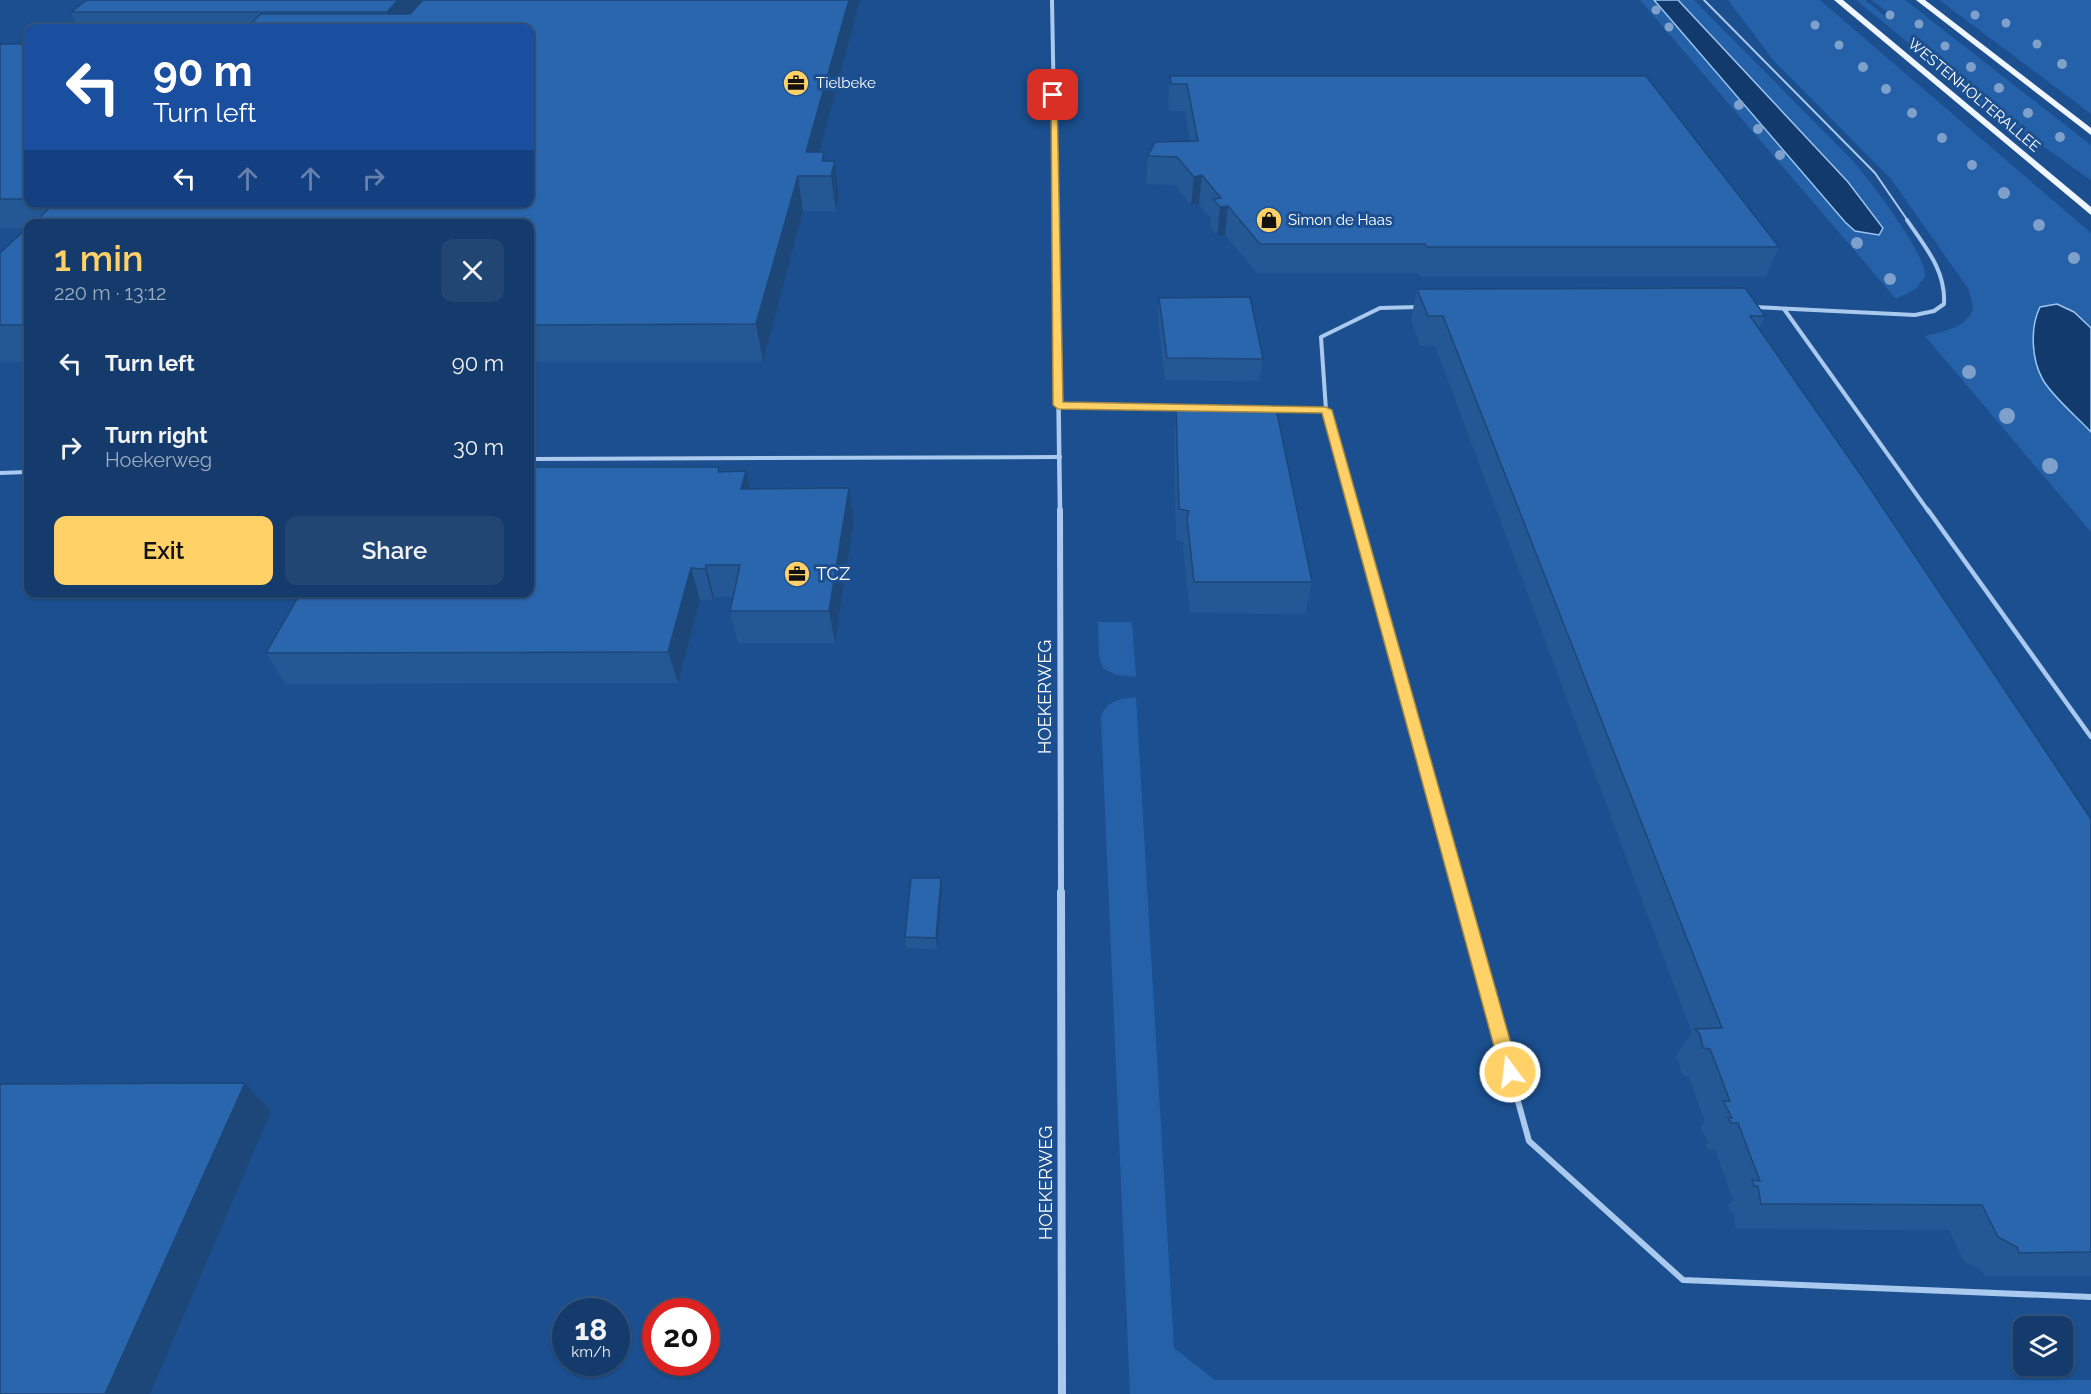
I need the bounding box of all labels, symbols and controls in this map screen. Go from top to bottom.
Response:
street label: WESTENHOLTERALLEE [1904,34,2044,156]
text: 90 m [153,47,253,96]
icon: left [54,48,132,126]
office icon: Tielbeke [781,68,811,98]
pin [1027,69,1078,120]
place label: Tielbeke [816,74,876,92]
icon: arrive [1036,78,1069,111]
text: Turn left [153,97,256,128]
icon: left [168,162,201,195]
icon: ahead [231,162,264,195]
icon: ahead [294,162,327,195]
icon: right [357,162,390,195]
shop icon: Simon de Haas [1254,205,1284,235]
place label: Simon de Haas [1288,211,1392,229]
text: 1 min [54,237,143,279]
button: close [441,239,504,302]
text: 220 m · 13:12 [54,281,167,305]
icon: left [54,347,87,380]
text: Turn left [105,350,195,376]
text: 90 m [452,350,504,376]
text: Turn right [105,422,208,448]
icon: right [54,431,87,464]
text: 30 m [453,434,504,460]
text: Hoekerweg [105,448,212,472]
button: Exit [54,516,273,585]
button: Share [285,516,504,585]
office icon: TCZ [782,559,812,589]
place label: TCZ [816,563,850,584]
street label: HOEKERWEG [1034,640,1055,754]
position arrow [1478,1040,1542,1104]
street label: HOEKERWEG [1035,1126,1056,1240]
speed limit sign: 20 [642,1298,720,1376]
text: 18 [575,1312,607,1347]
map controls [2013,1316,2073,1376]
button: layers [2013,1316,2073,1376]
text: km/h [571,1343,611,1361]

